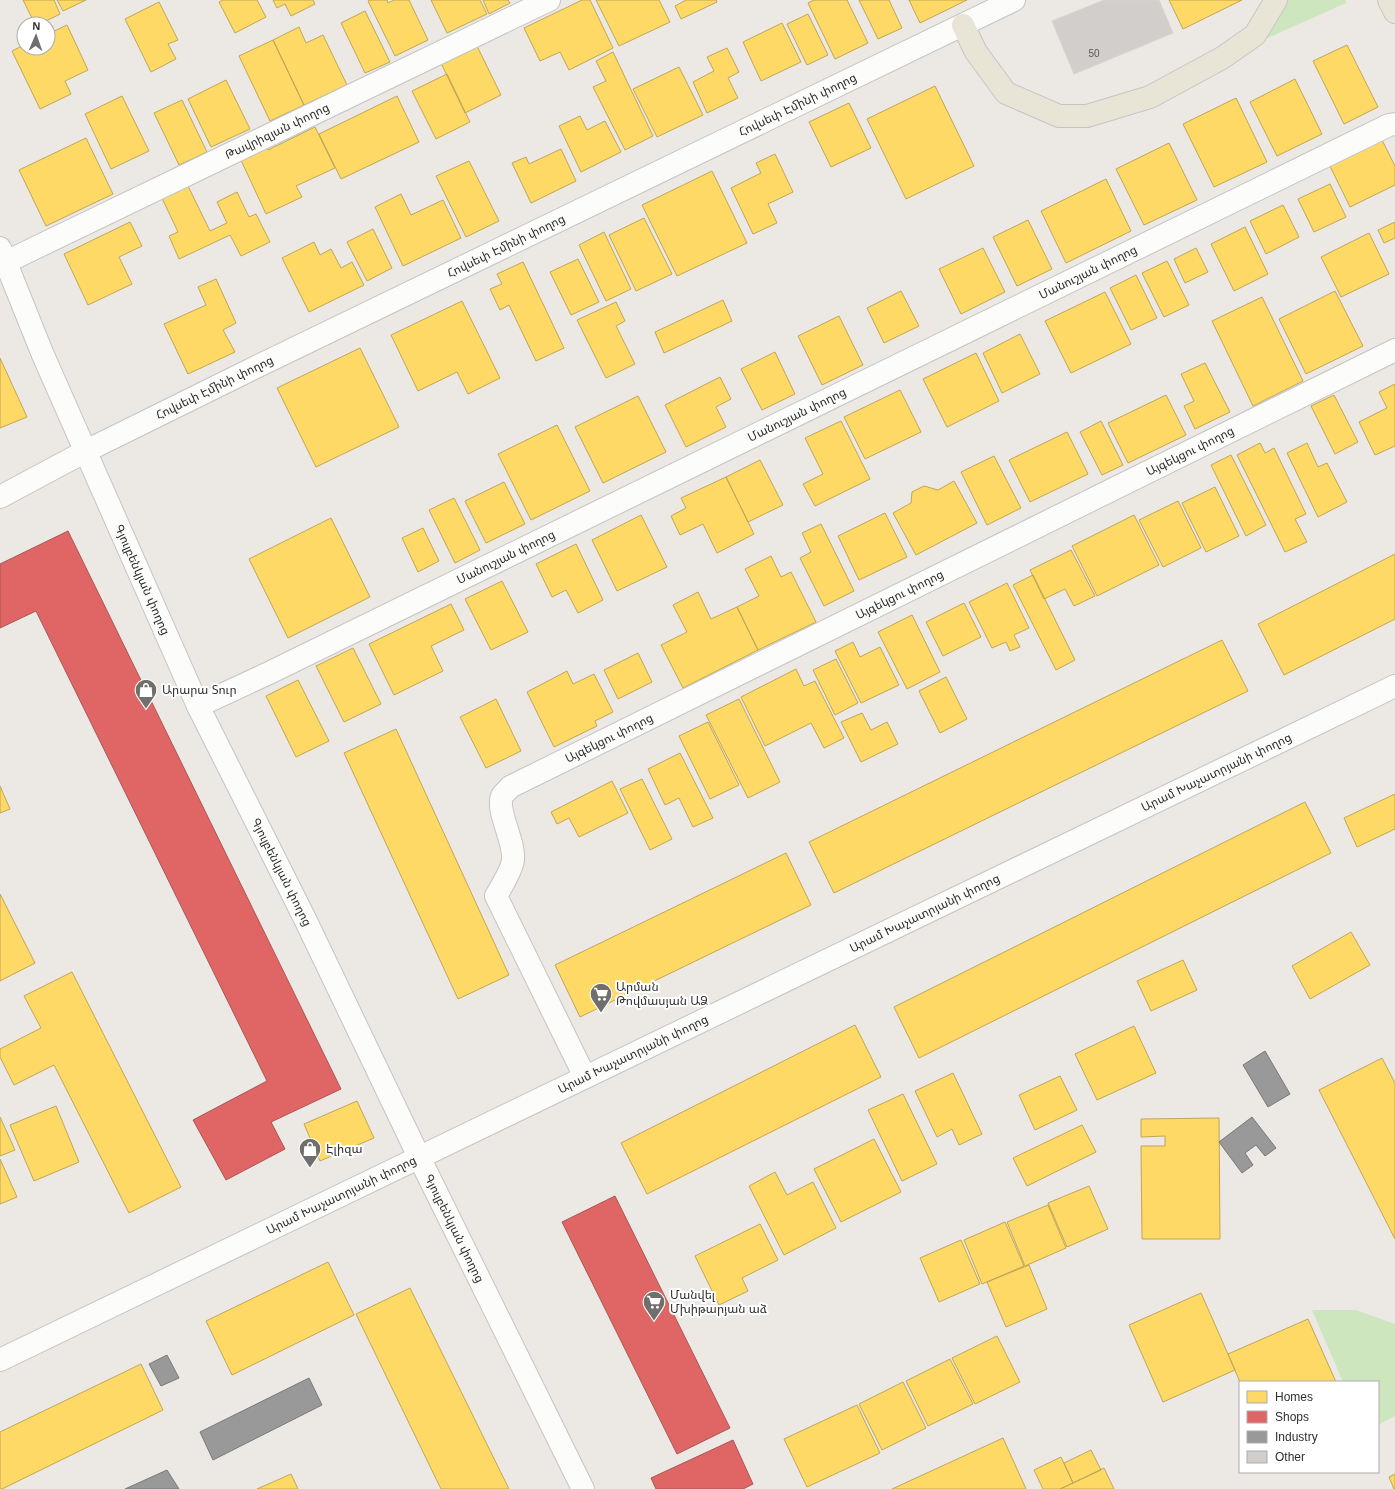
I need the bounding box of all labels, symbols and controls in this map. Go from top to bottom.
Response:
north arrow [16,16,56,56]
text: N [32,20,41,32]
house number: 50 [1088,48,1100,59]
street label: Հովսեփ Էմինի փողոց [737,70,859,139]
street label: Թավրիզյան փողոց [223,100,331,162]
street label: Հովսեփ Էմինի փողոց [445,212,567,280]
street label: Մանուշյան փողոց [1037,242,1139,302]
street label: Հովսեփ Էմինի փողոց [154,353,276,422]
street label: Մանուշյան փողոց [746,385,848,445]
street label: Այգեկցու փողոց [1144,424,1236,479]
street label: Գյուլբենկյան փողոց [112,522,173,637]
street label: Մանուշյան փողոց [454,527,557,587]
street label: Այգեկցու փողոց [853,567,946,622]
shop icon: Արարա Տուր [133,677,159,710]
place label: Արարա Տուր [162,683,237,697]
street label: Այգեկցու փողոց [563,710,655,766]
street label: Արամ Խաչատրյանի փողոց [1139,730,1294,814]
street label: Գյուլբենկյան փողոց [248,816,314,929]
street label: Արամ Խաչատրյանի փողոց [847,871,1002,955]
place label: Արման Թովմասյան ԱՁ [616,980,708,1008]
supermarket icon: Արման Թովմասյան ԱՁ [588,981,614,1014]
street label: Արամ Խաչատրյանի փողոց [556,1012,710,1096]
shop icon: Էլիզա [297,1136,323,1169]
place label: Էլիզա [326,1142,362,1156]
street label: Արամ Խաչատրյանի փողոց [264,1153,419,1237]
street label: Գյուլբենկյան փողոց [422,1172,487,1285]
place label: Մանվել Մխիթարյան աձ [670,1288,767,1316]
supermarket icon: Մանվել Մխիթարյան աձ [641,1289,667,1322]
legend [1239,1381,1379,1473]
text: Homes [1275,1390,1313,1404]
text: Shops [1275,1410,1309,1424]
text: Industry [1275,1430,1318,1444]
text: Other [1275,1450,1305,1464]

